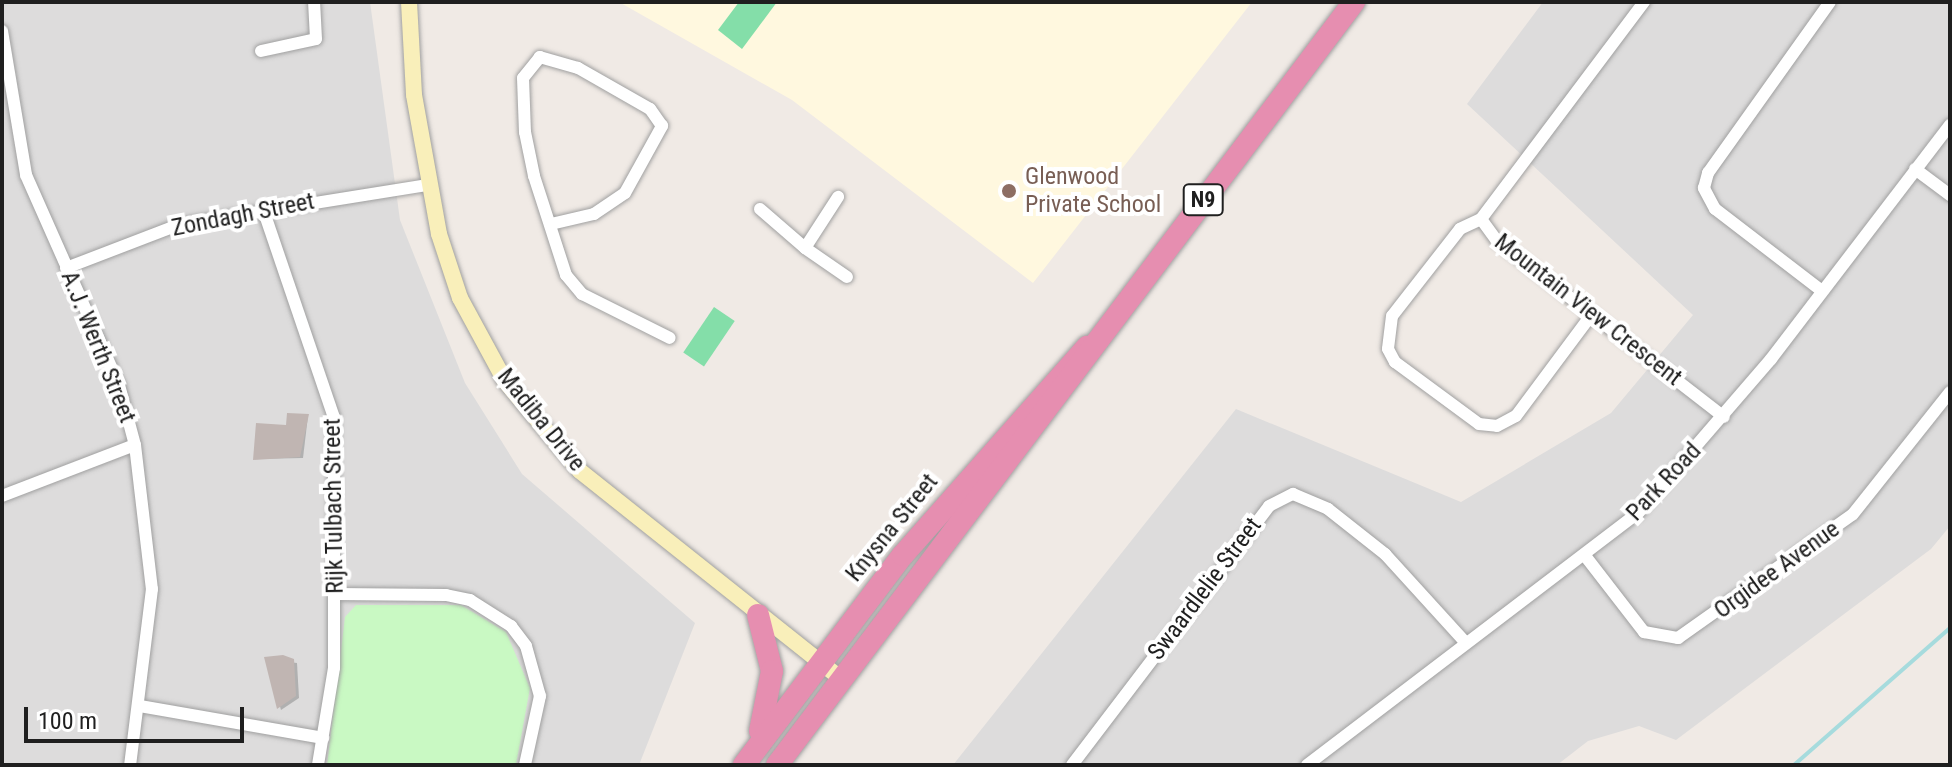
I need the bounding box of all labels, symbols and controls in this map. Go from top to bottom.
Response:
place label: Glenwood Private School [1025,163,1161,219]
marker: Glenwood Private School [1000,182,1018,200]
road number: N9 [1181,182,1225,218]
street label: Zondagh Street [169,187,317,243]
street label: Mountain View Crescent [1489,228,1687,392]
street label: A.J. Werth Street [54,267,142,427]
street label: Madiba Drive [491,363,591,477]
street label: Rijk Tulbach Street [318,418,350,594]
street label: Park Road [1621,437,1707,527]
street label: Knysna Street [840,468,944,588]
street label: Swaardlelie Street [1142,512,1268,666]
street label: Orgidee Avenue [1709,515,1845,625]
scale bar [28,691,248,741]
text: 100 m [38,707,97,735]

